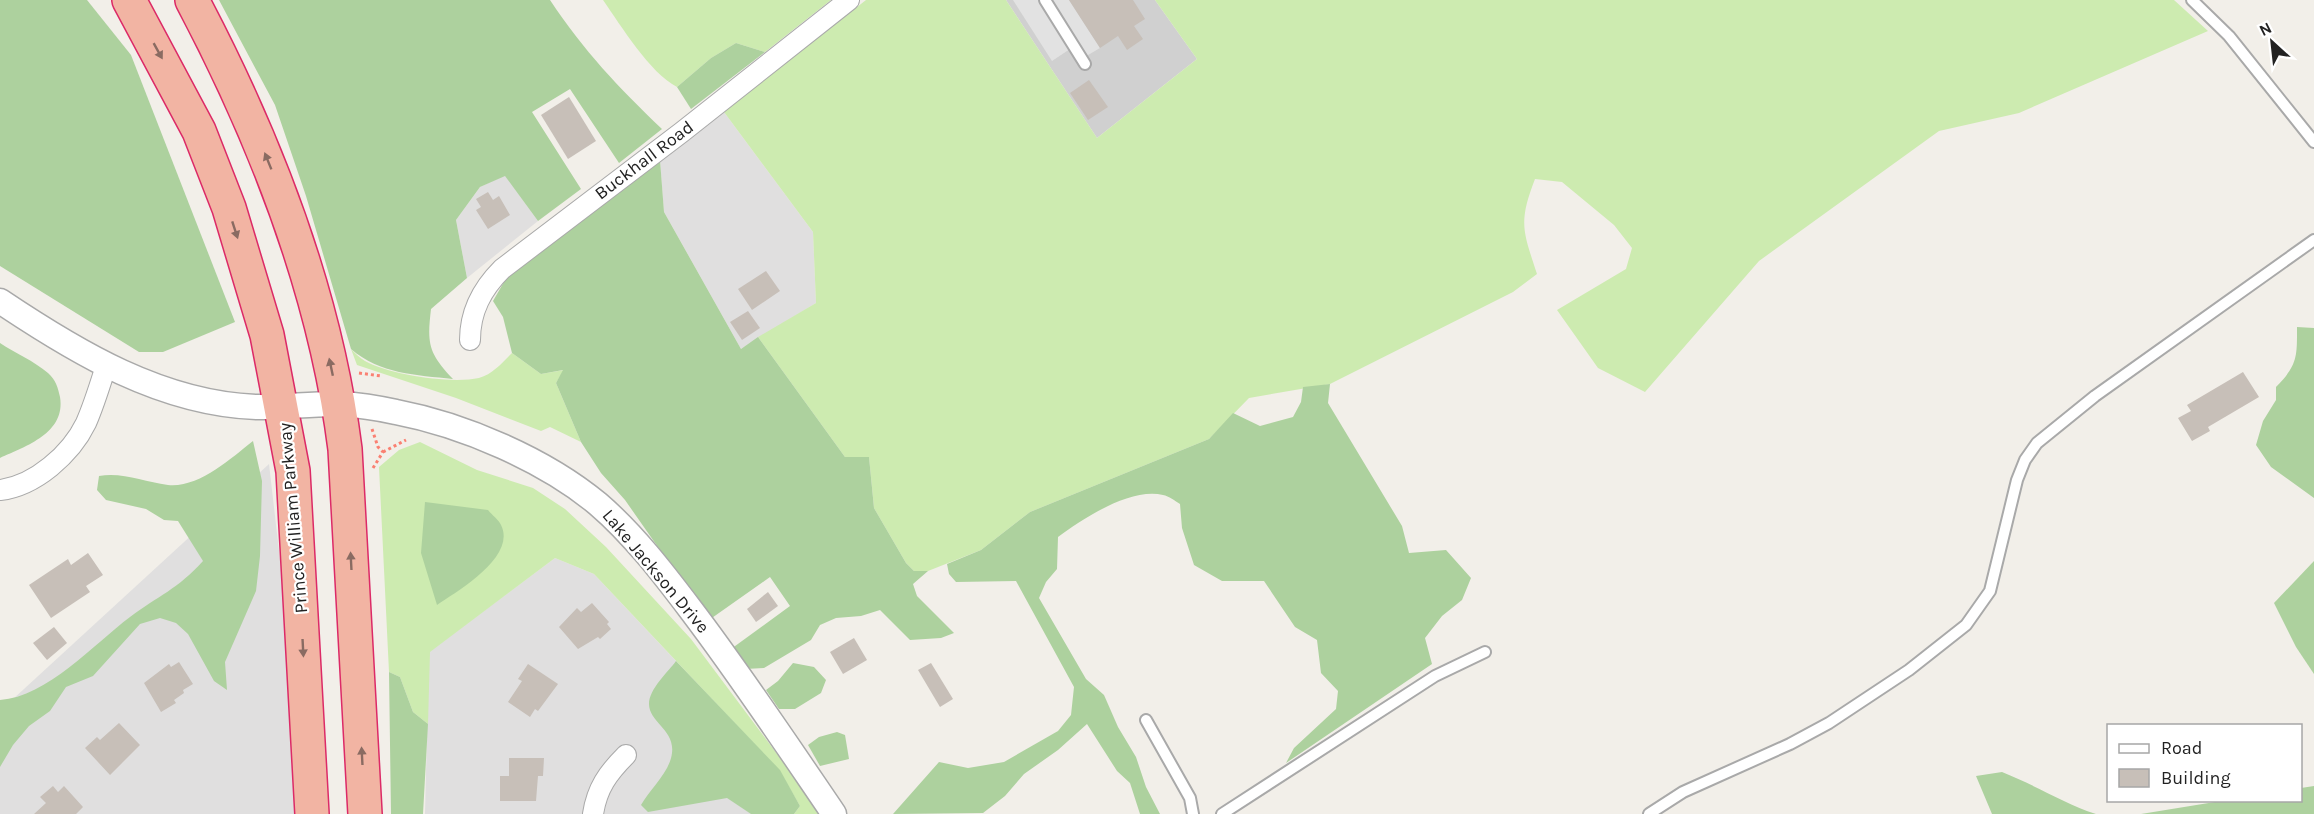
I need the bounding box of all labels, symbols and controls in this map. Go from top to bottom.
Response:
north arrow [2242,12,2302,72]
text: N [2256,18,2275,40]
one-way arrow [153,43,163,60]
street label: Buckhall Road [590,116,698,204]
one-way arrow [263,152,272,170]
one-way arrow [231,221,241,239]
one-way arrow [325,358,335,377]
street label: Prince William Parkway [274,421,312,614]
street label: Lake Jackson Drive [598,505,714,637]
one-way arrow [346,551,356,570]
one-way arrow [299,639,308,658]
legend [2107,724,2302,802]
text: Road [2161,737,2202,759]
one-way arrow [357,746,366,765]
text: Building [2161,767,2231,789]

